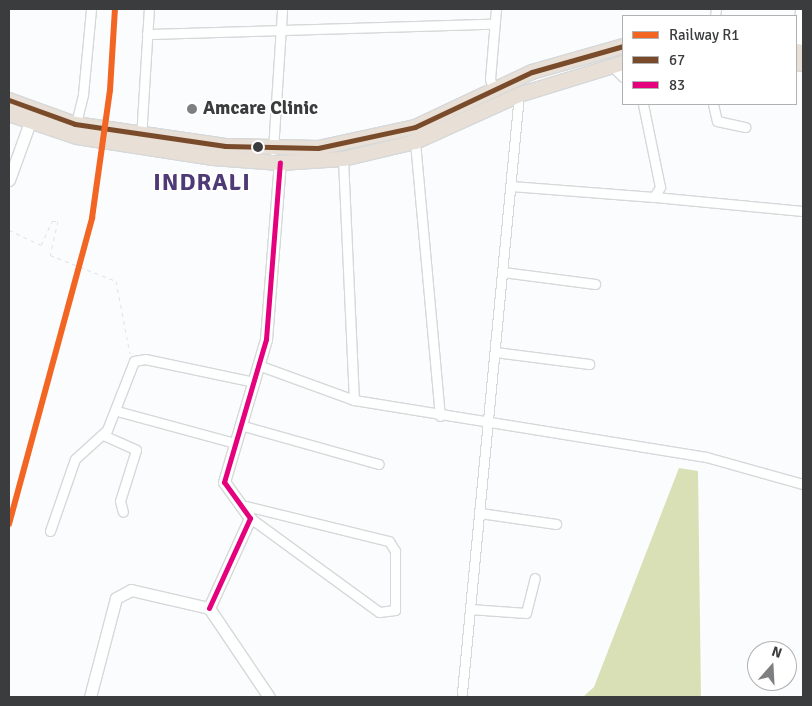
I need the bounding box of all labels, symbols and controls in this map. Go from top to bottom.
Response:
legend [622,15,797,105]
text: Railway R1 [669,26,739,44]
text: 67 [669,51,685,69]
text: 83 [669,76,685,94]
place label: Amcare Clinic [203,98,318,120]
marker: Amcare Clinic [185,102,199,116]
unlabelled marker [253,142,263,152]
district label: INDRALI [152,169,252,197]
north arrow [747,641,797,691]
text: N [769,643,784,662]

